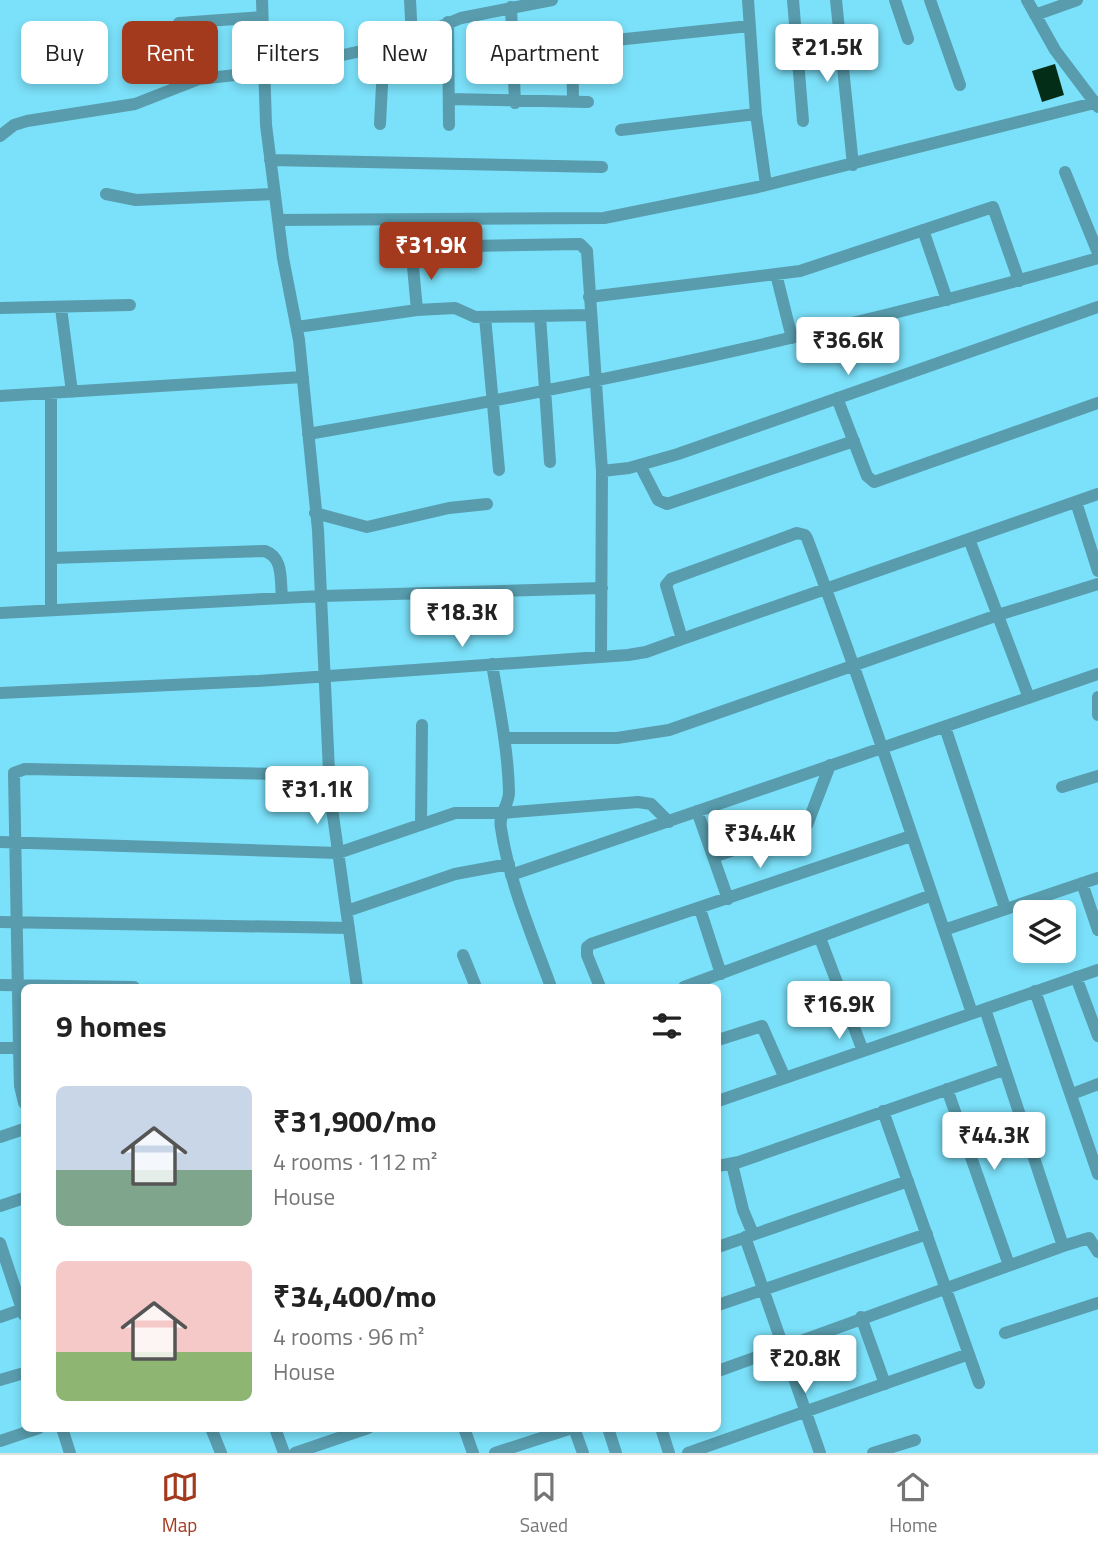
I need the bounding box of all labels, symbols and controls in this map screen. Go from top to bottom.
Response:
chip: Buy [21,21,108,84]
chip: Rent [122,21,218,84]
chip: Filters [232,21,344,84]
chip: New [358,21,452,84]
chip: Apartment [466,21,623,84]
pin: ₹21.5K [770,24,884,84]
text: ₹21.5K [791,29,863,64]
pin: ₹31.9K [374,222,488,282]
text: ₹31.9K [395,227,467,262]
pin: ₹36.6K [791,318,905,377]
text: ₹36.6K [812,322,884,357]
pin: ₹18.3K [405,590,519,649]
text: ₹18.3K [426,594,498,629]
pin: ₹31.1K [260,766,374,826]
text: ₹31.1K [281,771,353,806]
pin: ₹34.4K [703,810,817,870]
text: ₹34.4K [724,815,796,850]
map controls [1013,900,1076,963]
button: layers [1013,900,1076,963]
pin: ₹16.9K [782,982,896,1041]
text: ₹16.9K [803,986,875,1021]
text: 9 homes [56,1003,167,1049]
icon: filters [648,1007,686,1045]
text: ₹31,900/mo [273,1098,437,1144]
pin: ₹44.3K [937,1112,1051,1172]
icon: home [112,1114,196,1198]
text: ₹44.3K [958,1117,1030,1152]
text: 4 rooms · 112 m² [273,1144,437,1179]
text: House [273,1179,335,1214]
text: ₹34,400/mo [273,1273,437,1319]
icon: home [112,1289,196,1373]
text: 4 rooms · 96 m² [273,1319,424,1354]
pin: ₹20.8K [748,1336,862,1395]
text: ₹20.8K [769,1340,841,1375]
text: House [273,1354,335,1389]
tab: Map [161,1468,199,1539]
tab: Saved [520,1468,568,1539]
tab: Home [889,1468,937,1539]

